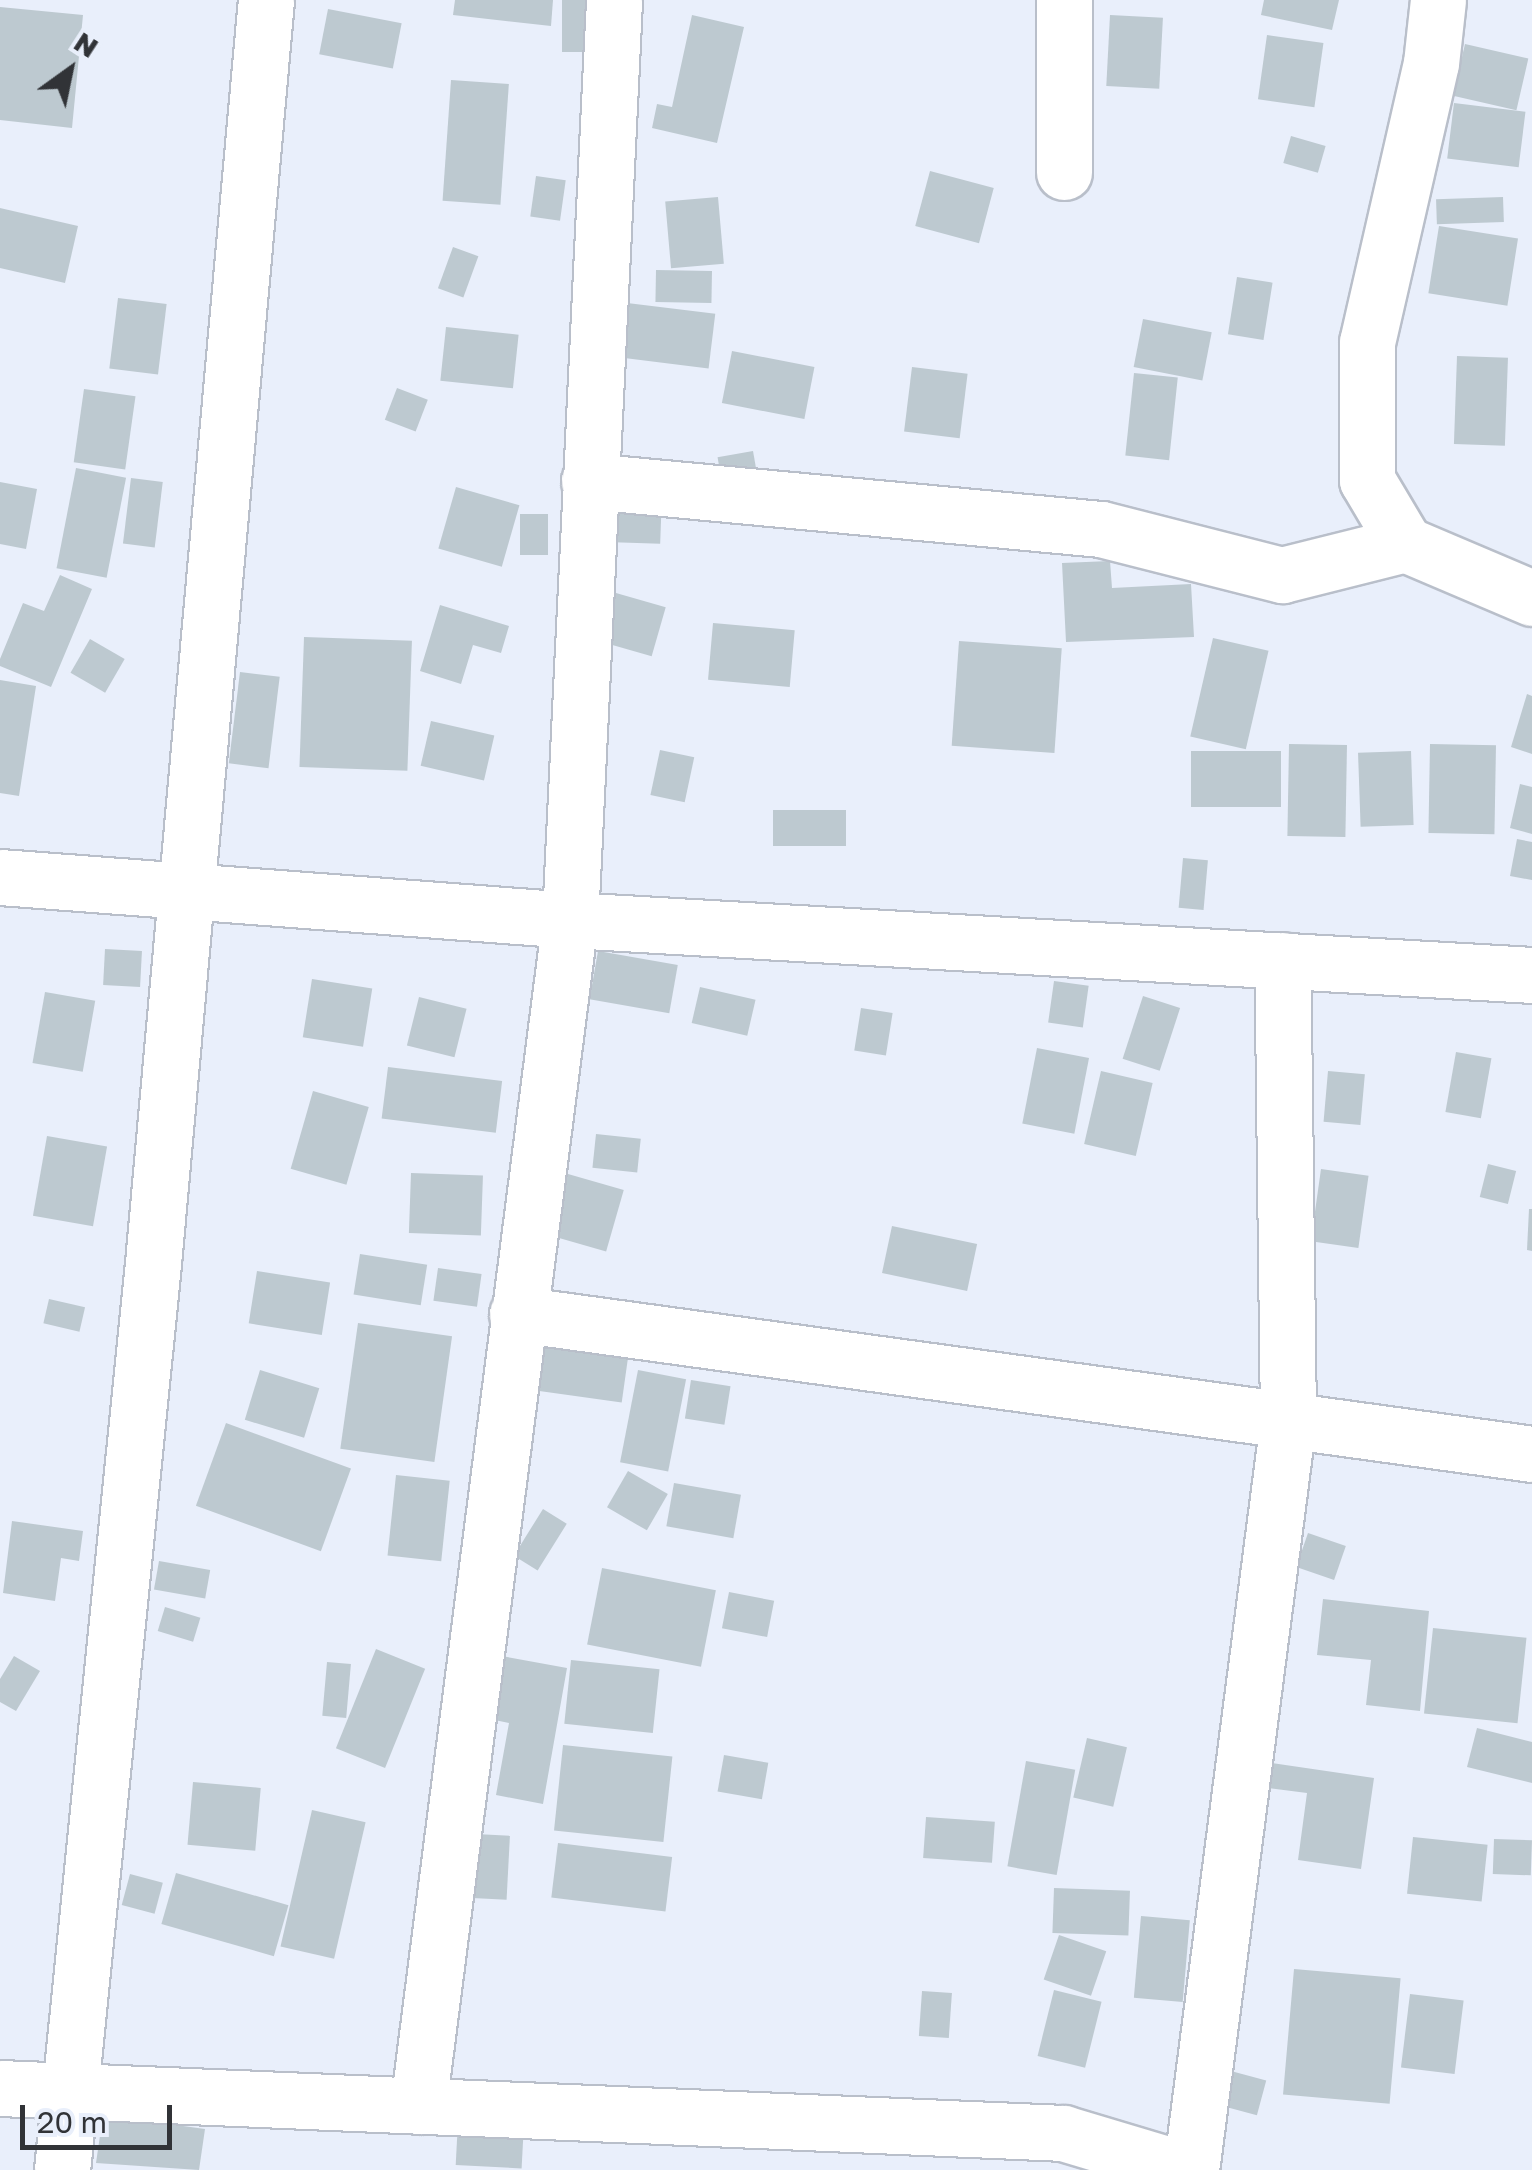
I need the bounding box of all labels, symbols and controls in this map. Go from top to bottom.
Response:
north arrow [20,20,120,120]
text: N [69,25,105,64]
scale bar [25,2085,178,2147]
text: 20 m [37,2104,107,2140]

